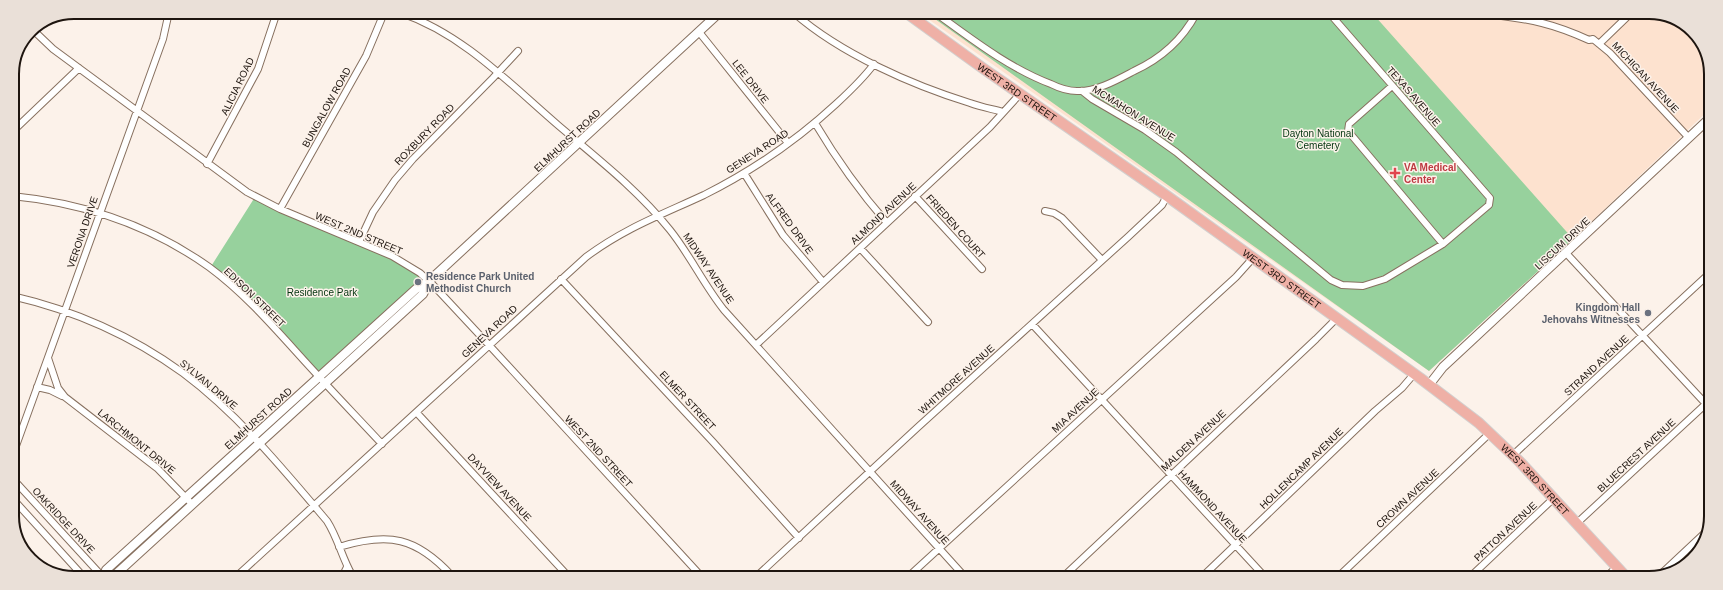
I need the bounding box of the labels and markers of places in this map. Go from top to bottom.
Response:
place label: VA Medical Center [1404,162,1456,185]
marker: VA Medical Center [1389,167,1401,179]
place label: Residence Park United Methodist Church [426,271,534,294]
marker: Residence Park United Methodist Church [413,277,423,287]
place label: Kingdom Hall Jehovahs Witnesses [1542,302,1640,325]
marker: Kingdom Hall Jehovahs Witnesses [1643,308,1653,318]

